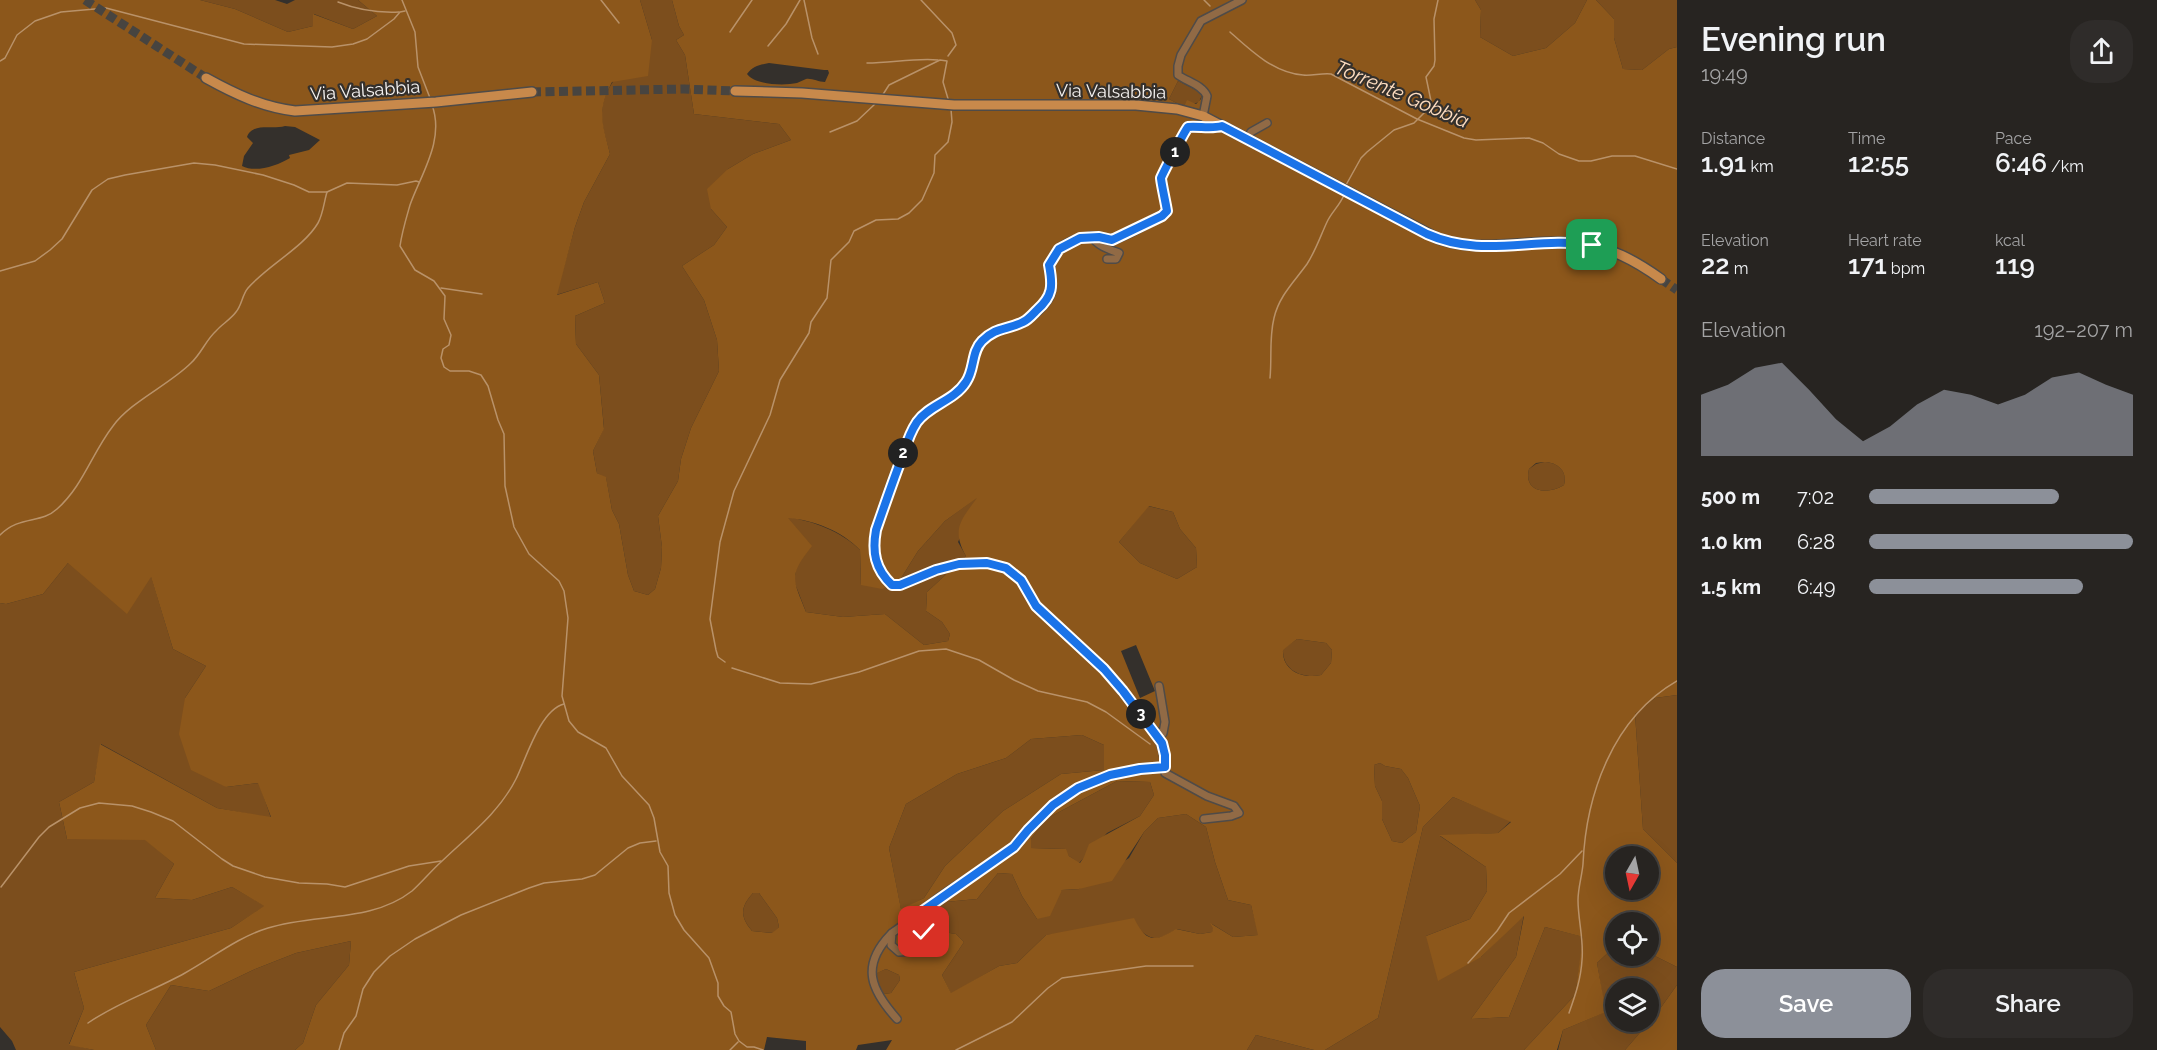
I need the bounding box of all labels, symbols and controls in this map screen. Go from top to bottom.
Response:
text: Evening run [1701,20,1886,59]
button: share [2070,20,2133,83]
water label: Torrente Gobbia [1331,55,1473,133]
text: 19:49 [1701,62,1748,86]
street label: Via Valsabbia [309,76,421,104]
street label: Via Valsabbia [1056,80,1166,102]
text: Distance [1701,129,1765,148]
text: Time [1848,129,1885,148]
text: Pace [1995,129,2032,148]
pin: 1 [1160,137,1190,167]
text: 1 [1171,142,1179,161]
text: 1.91 [1701,148,1746,178]
text: 12:55 [1848,148,1909,178]
text: 6:46 [1995,148,2047,178]
text: km [1746,157,1774,176]
text: /km [2047,157,2084,176]
pin [1566,219,1617,270]
icon: arrive [1575,228,1608,261]
text: Elevation [1701,231,1769,250]
text: Heart rate [1848,231,1922,250]
text: kcal [1995,231,2025,250]
text: 22 [1701,250,1730,280]
text: 171 [1848,250,1887,280]
text: 119 [1995,250,2035,280]
text: m [1730,259,1748,278]
text: bpm [1887,259,1925,278]
text: Elevation [1701,318,1786,342]
text: 192–207 m [2034,318,2133,342]
pin: 2 [888,438,918,468]
text: 2 [898,443,908,462]
text: 500 m [1701,485,1760,509]
text: 7:02 [1797,485,1834,509]
text: 1.0 km [1701,530,1762,554]
text: 6:28 [1797,530,1835,554]
text: 1.5 km [1701,575,1761,599]
text: 6:49 [1797,575,1835,599]
pin: 3 [1126,699,1156,729]
text: 3 [1137,704,1145,723]
north arrow [1605,846,1659,900]
map controls [1605,846,1659,1032]
pin [898,906,949,957]
button: locate [1605,912,1659,966]
icon: check [907,915,940,948]
button: Save [1701,969,1911,1038]
button: Share [1923,969,2133,1038]
button: layers [1605,978,1659,1032]

